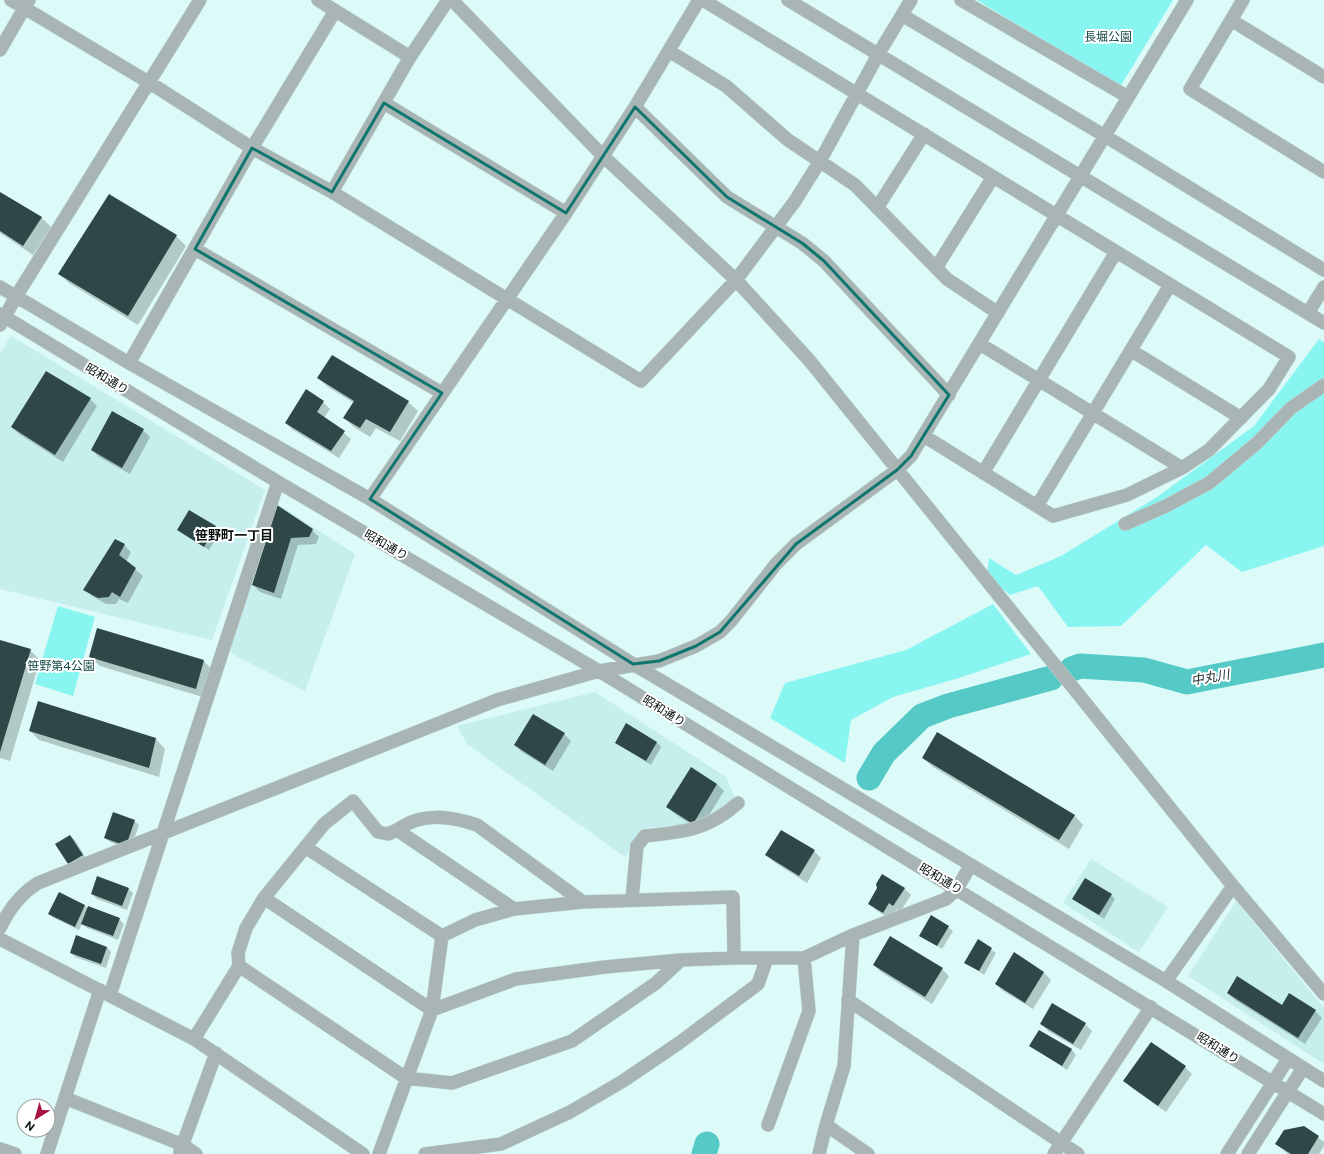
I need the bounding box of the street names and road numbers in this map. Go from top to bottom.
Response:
street label: 昭和通り [83,361,131,397]
street label: 昭和通り [362,527,410,563]
street label: 昭和通り [640,692,688,730]
street label: 昭和通り [917,861,965,897]
street label: 昭和通り [1194,1029,1242,1067]

